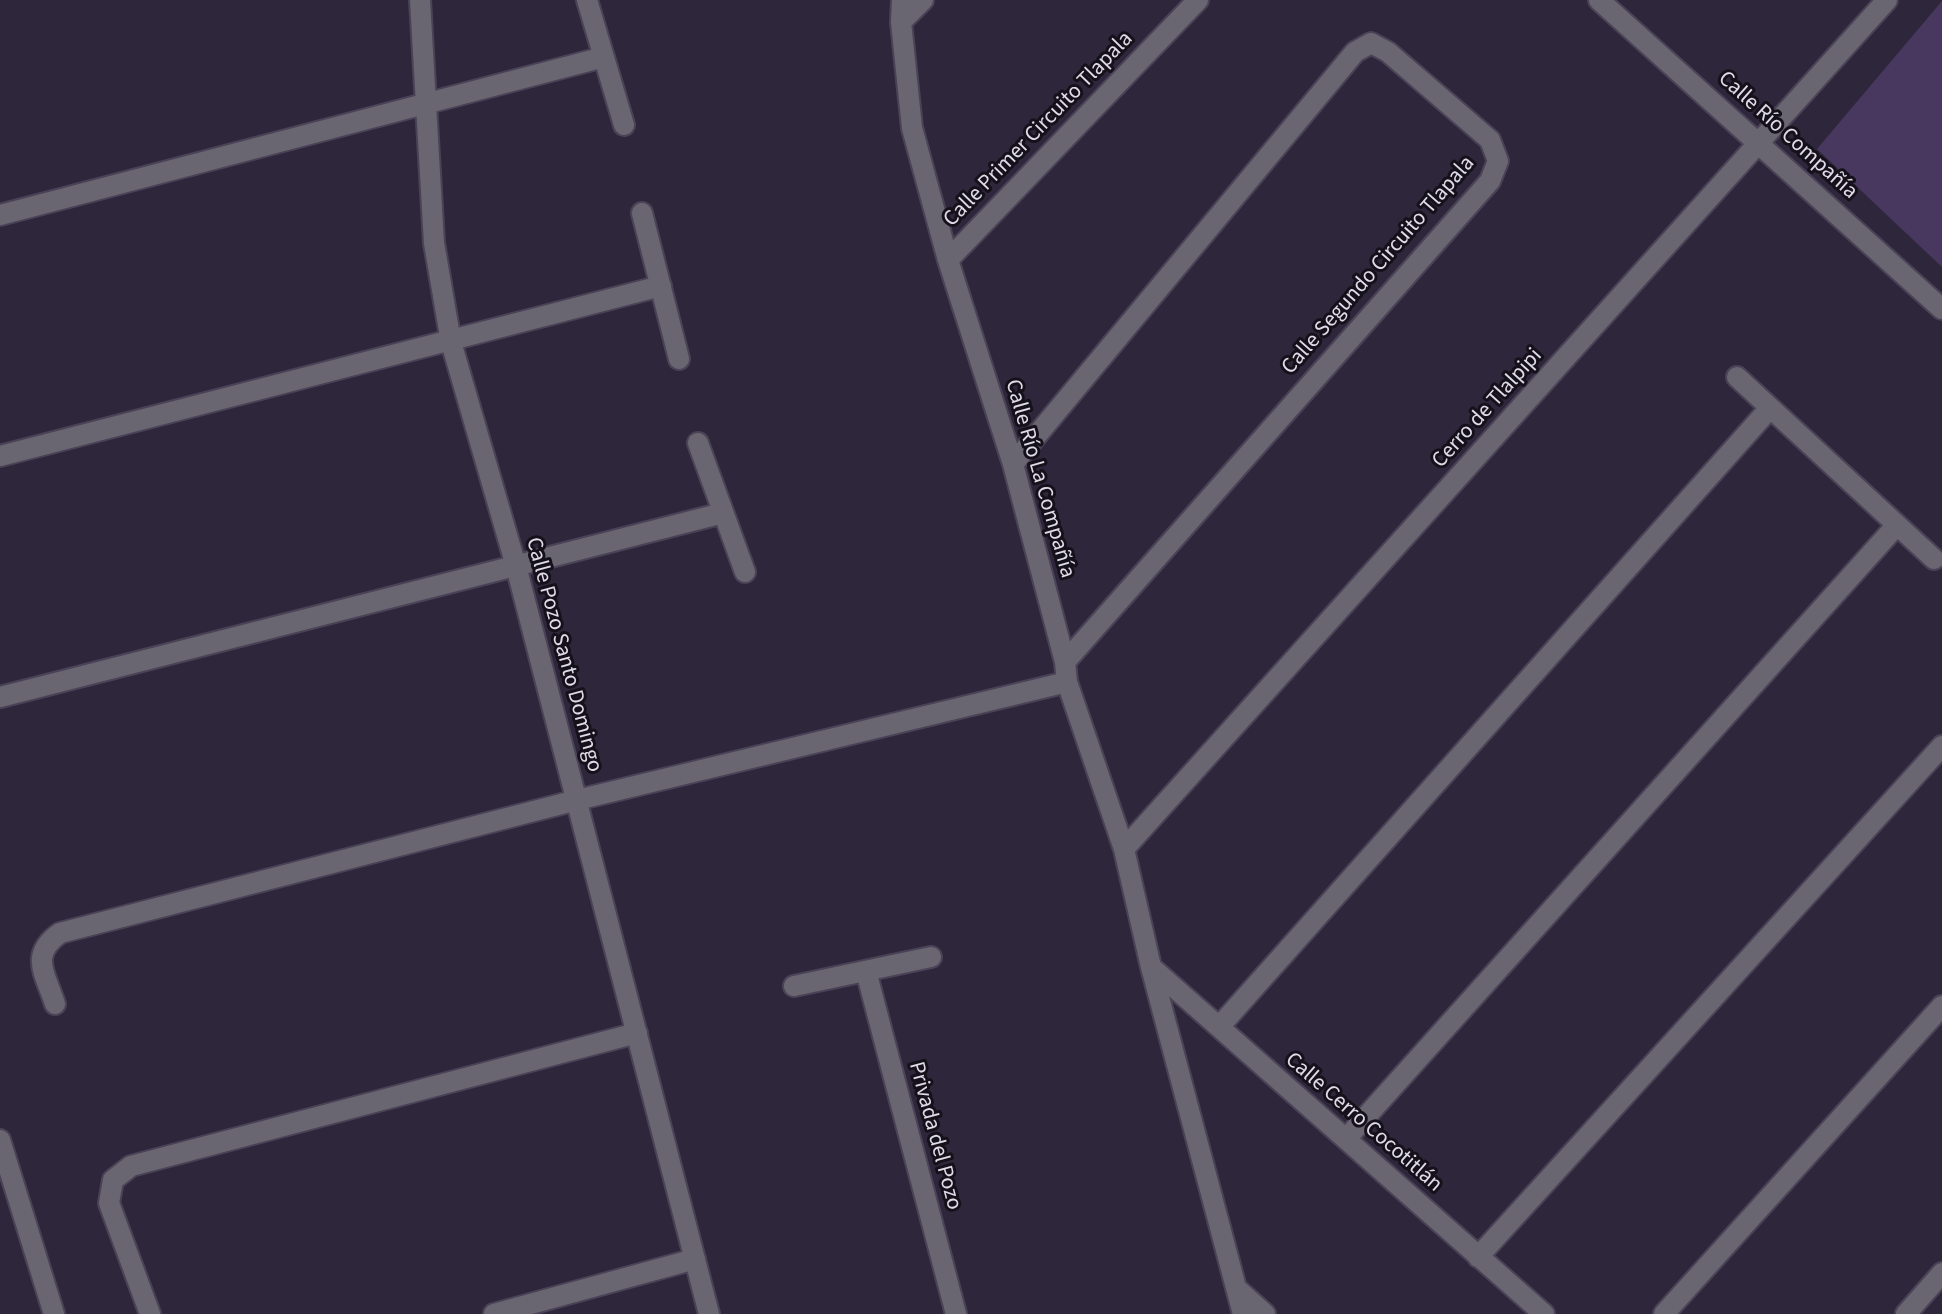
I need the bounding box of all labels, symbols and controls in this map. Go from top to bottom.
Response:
street label: Calle Primer Circuito Tlapala [939,27,1139,233]
street label: Calle Río Compañía [1712,66,1862,206]
street label: Calle Segundo Circuito Tlapala [1277,151,1481,381]
street label: Cerro de Tlalpipi [1427,344,1549,474]
street label: Calle Río La Compañía [998,377,1080,581]
street label: Calle Pozo Santo Domingo [519,535,607,775]
street label: Calle Cerro Cocotitlán [1279,1048,1447,1198]
street label: Privada del Pozo [902,1059,966,1213]

